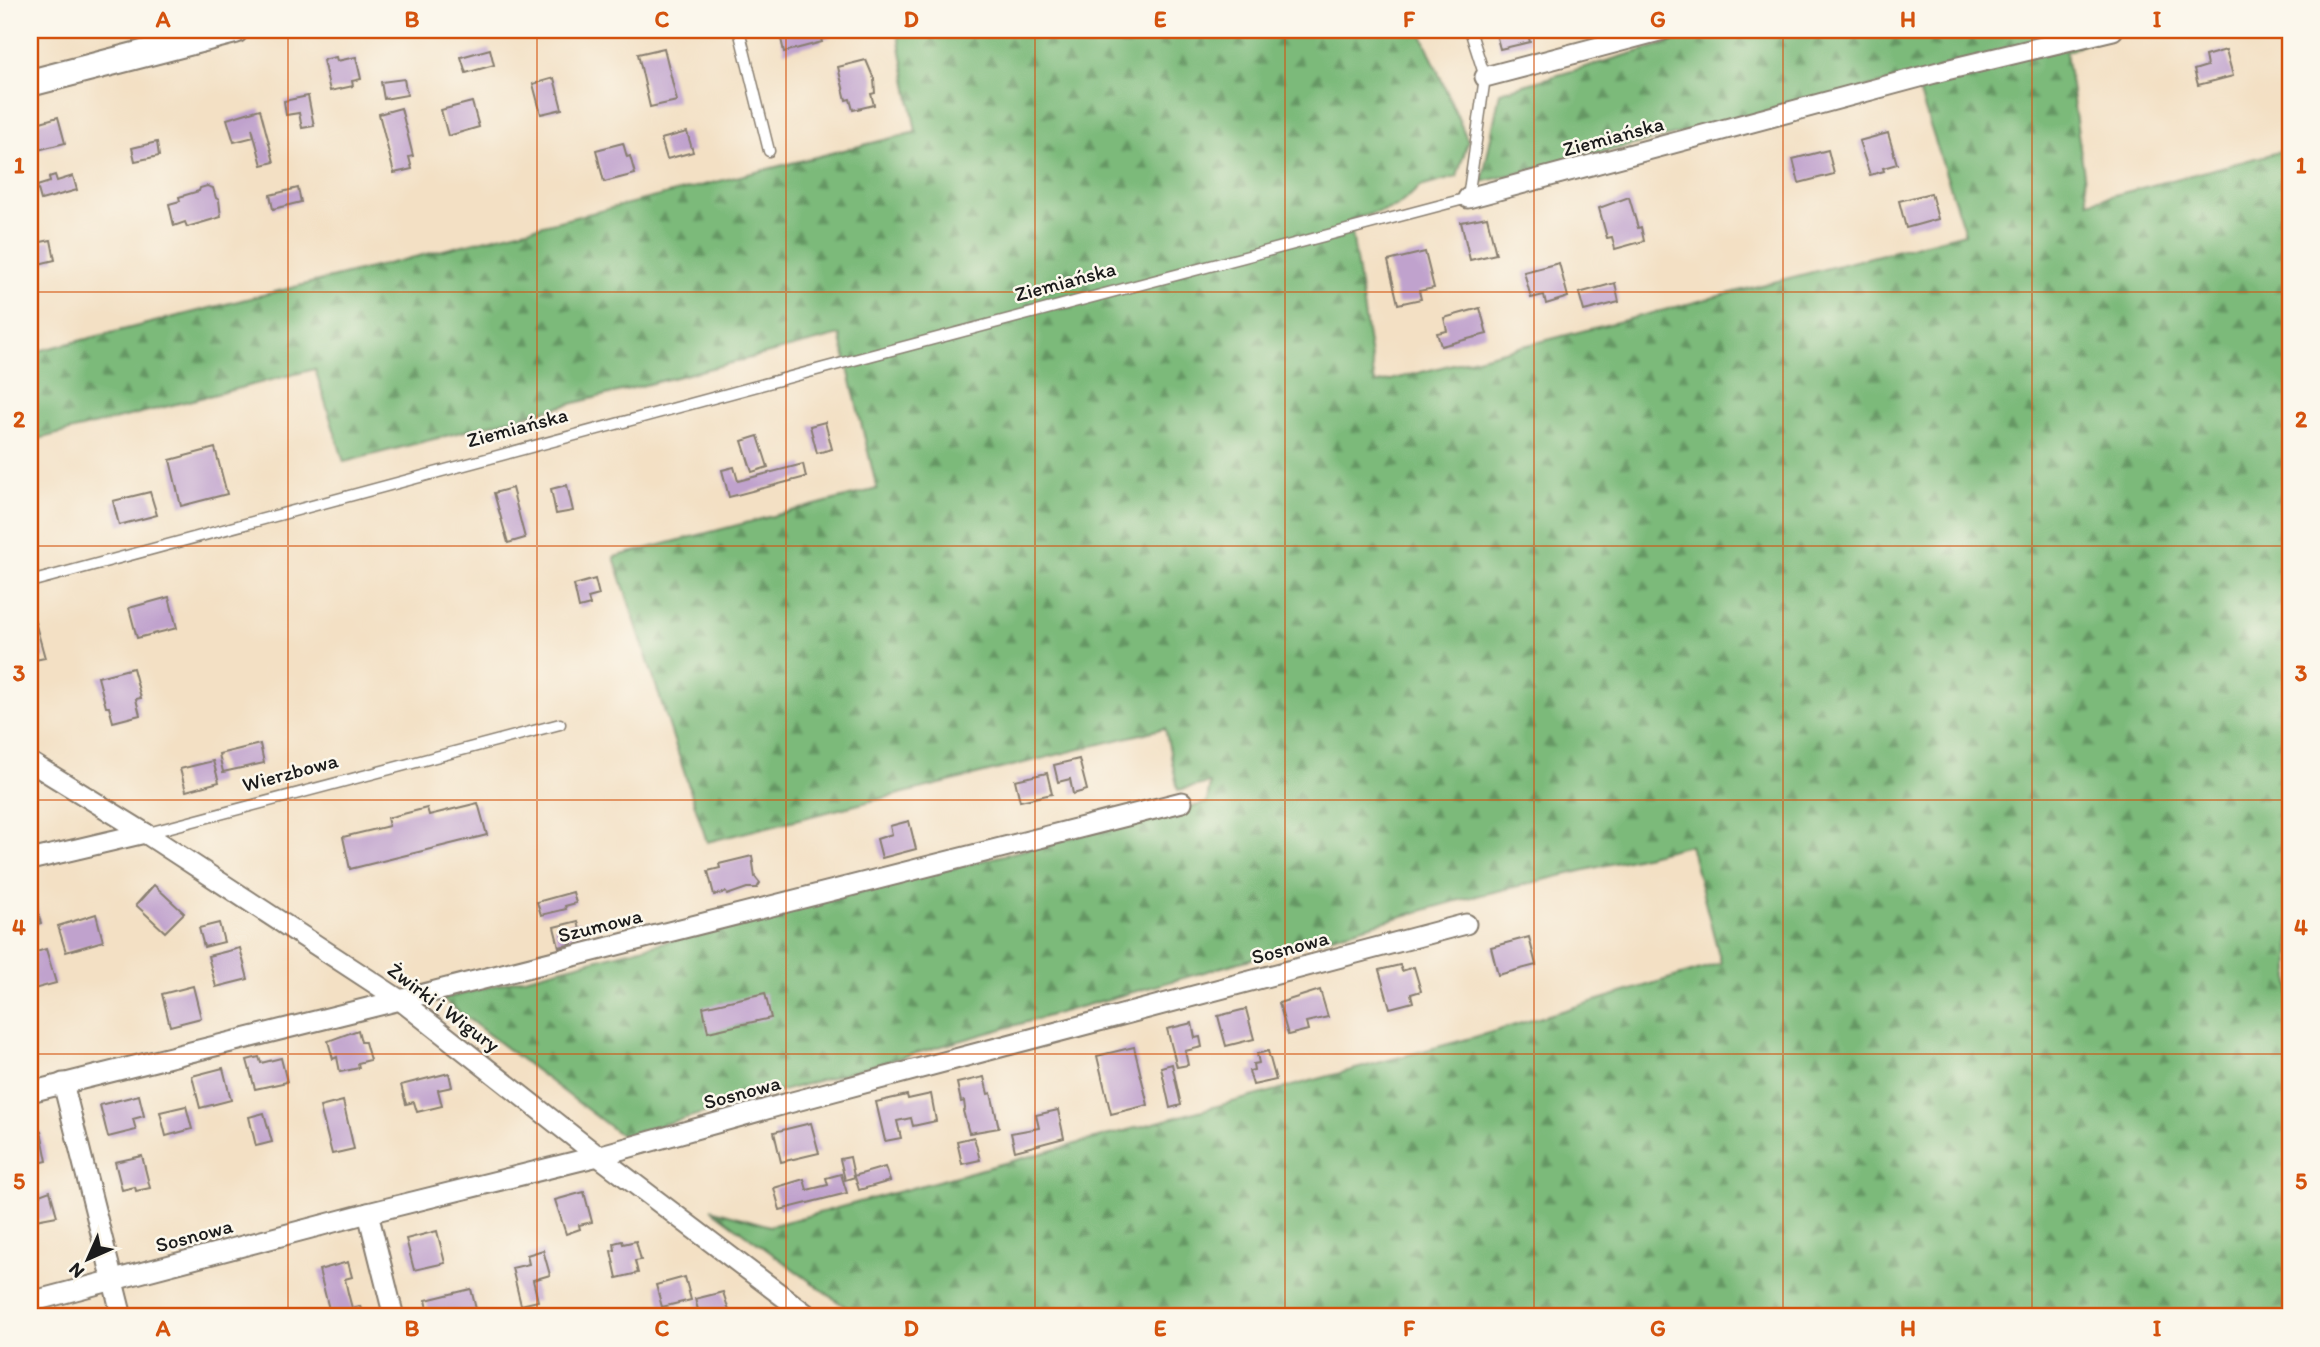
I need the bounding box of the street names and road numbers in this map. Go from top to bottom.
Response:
street label: Ziemiańska [1560,111,1666,161]
street label: Ziemiańska [1012,256,1118,306]
street label: Ziemiańska [464,402,570,452]
street label: Wierzbowa [239,747,341,797]
street label: Szumowa [555,902,645,948]
street label: Sosnowa [1249,925,1331,969]
street label: Żwirki i Wigury [383,957,505,1057]
street label: Sosnowa [701,1070,783,1114]
street label: Sosnowa [153,1213,235,1257]

